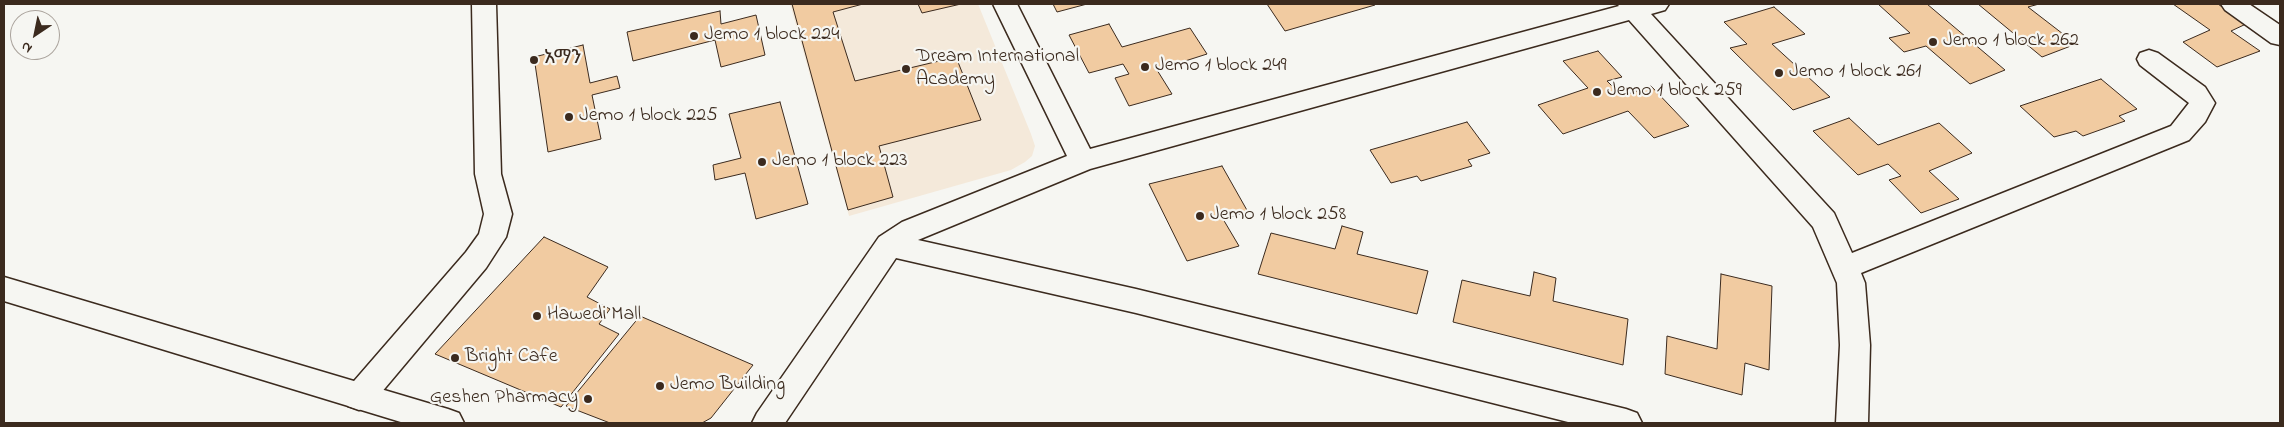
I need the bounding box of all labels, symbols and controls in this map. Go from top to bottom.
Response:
north arrow [10,10,60,60]
place label: Jemo 1 block 224 [704,24,839,48]
marker: Jemo 1 block 224 [688,30,700,42]
place label: Jemo 1 block 262 [1943,30,2079,54]
text: N [17,36,37,58]
marker: Jemo 1 block 262 [1927,36,1939,48]
place label: Dream International Academy [916,46,1079,93]
place label: አማን [544,48,581,72]
marker: አማን [528,54,540,66]
place label: Jemo 1 block 249 [1155,55,1287,79]
marker: Jemo 1 block 249 [1139,61,1151,73]
place label: Jemo 1 block 261 [1789,61,1921,85]
marker: Dream International Academy [900,63,912,75]
marker: Jemo 1 block 261 [1773,67,1785,79]
place label: Jemo 1 block 259 [1607,80,1742,104]
marker: Jemo 1 block 259 [1591,86,1603,98]
place label: Jemo 1 block 225 [579,105,718,129]
marker: Jemo 1 block 225 [563,111,575,123]
place label: Jemo 1 block 223 [772,150,907,174]
marker: Jemo 1 block 223 [756,156,768,168]
place label: Jemo 1 block 258 [1210,204,1346,228]
marker: Jemo 1 block 258 [1194,210,1206,222]
place label: Hawedi Mall [547,304,641,328]
marker: Hawedi Mall [531,310,543,322]
place label: Bright Cafe [465,346,558,370]
marker: Bright Cafe [449,352,461,364]
place label: Jemo Building [670,374,785,398]
marker: Jemo Building [654,380,666,392]
place label: Geshen Pharmacy [430,387,578,411]
marker: Geshen Pharmacy [582,393,594,405]

